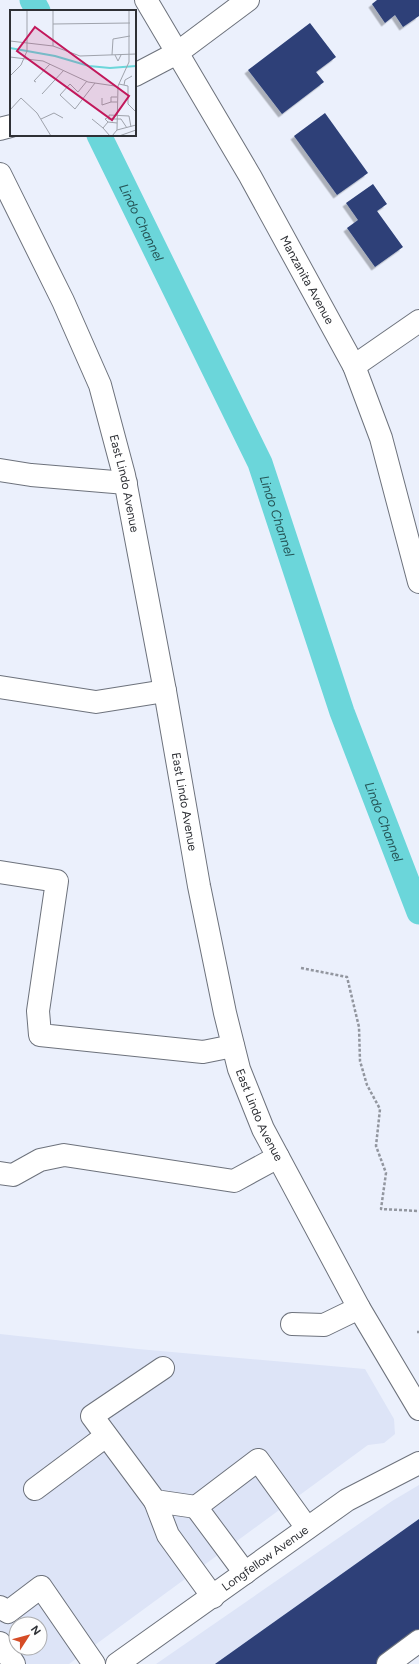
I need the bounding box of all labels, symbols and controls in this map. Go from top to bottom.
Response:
inset map [10,10,136,136]
water label: Lindo Channel [116,181,167,263]
street label: Manzanita Avenue [277,233,337,327]
street label: East Lindo Avenue [107,433,142,534]
water label: Lindo Channel [257,473,298,558]
street label: East Lindo Avenue [169,751,200,853]
water label: Lindo Channel [362,780,406,864]
street label: East Lindo Avenue [233,1067,286,1164]
street label: Longfellow Avenue [219,1522,312,1594]
north arrow [8,1616,48,1656]
text: N [28,1623,43,1638]

